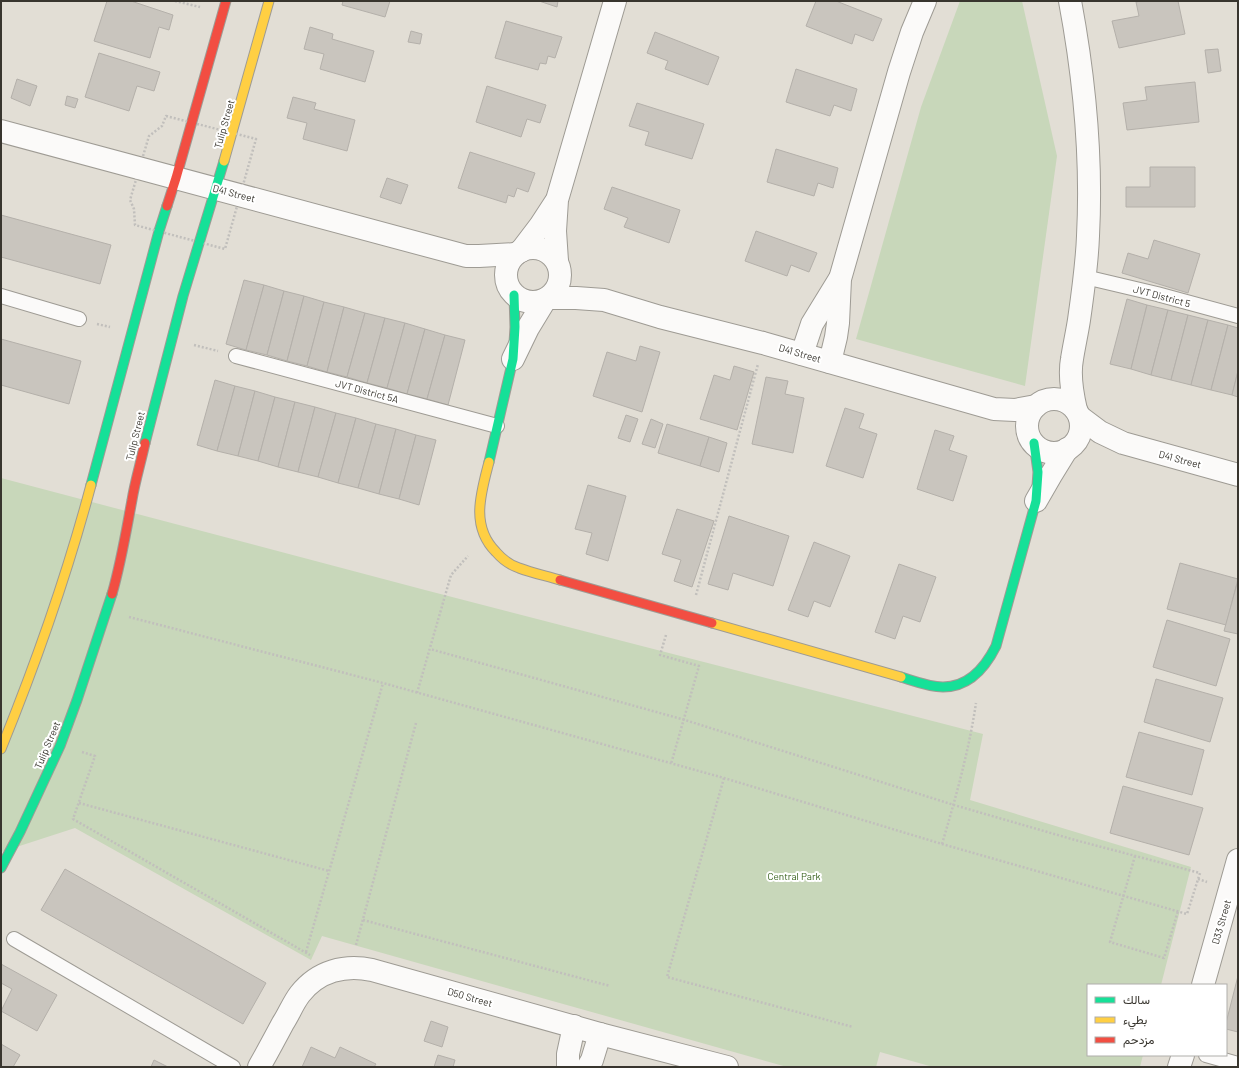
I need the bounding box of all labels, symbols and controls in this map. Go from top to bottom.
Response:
street label: Tulip Street [211,98,237,150]
street label: D41 Street [211,182,257,205]
street label: JVT District 5 [1132,283,1192,309]
street label: D41 Street [777,341,823,365]
street label: JVT District 5A [334,377,400,405]
street label: Tulip Street [123,410,147,462]
street label: D41 Street [1157,448,1203,471]
street label: Tulip Street [32,719,62,770]
park label: Central Park [767,870,821,882]
street label: D33 Street [1209,898,1233,946]
legend [1087,984,1227,1056]
street label: D50 Street [446,985,494,1009]
text: سالك [1123,992,1150,1006]
text: بطيء [1123,1012,1147,1030]
text: مزدحم [1123,1032,1154,1048]

